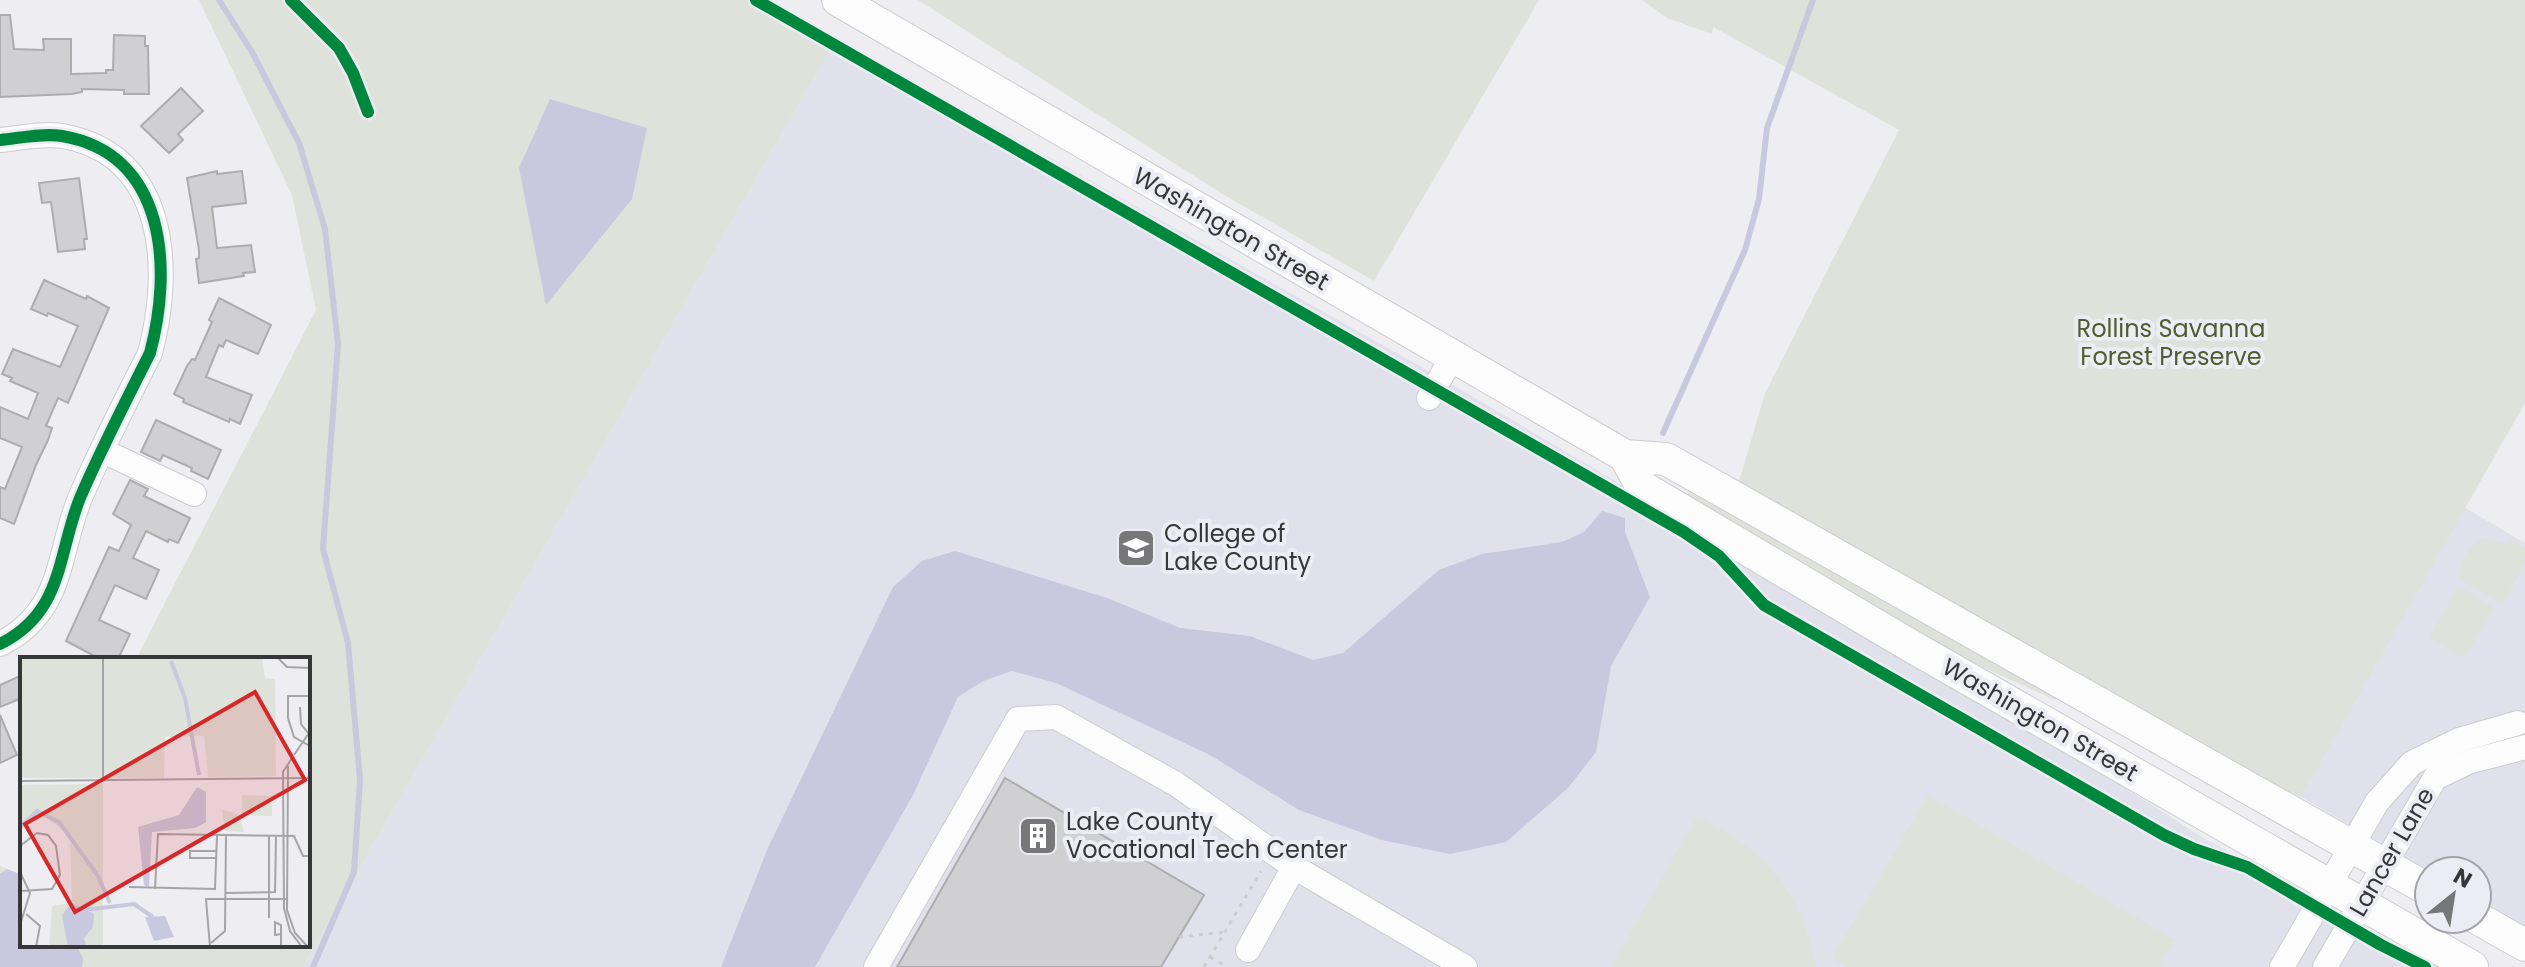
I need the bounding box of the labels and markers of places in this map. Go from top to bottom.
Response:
place label: College of Lake County [1164,517,1312,578]
school or university icon: College of Lake County [1115,527,1157,569]
place label: Lake County Vocational Tech Center [1066,805,1348,866]
building icon: Lake County Vocational Tech Center [1017,815,1059,857]

